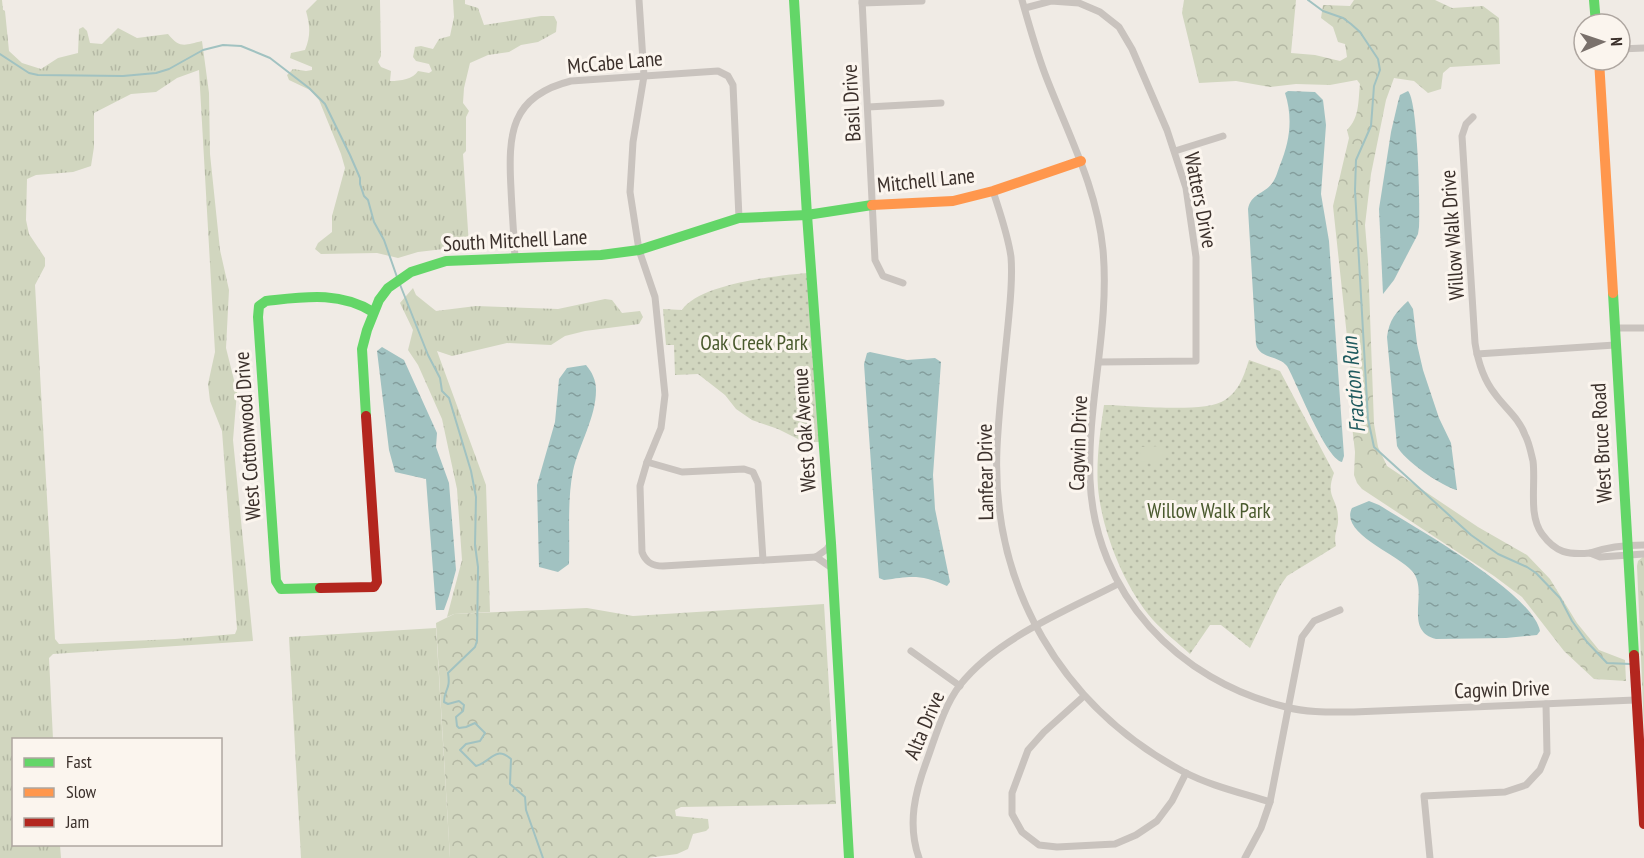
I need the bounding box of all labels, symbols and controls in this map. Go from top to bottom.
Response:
north arrow [1572,12,1632,72]
text: N [1607,37,1627,46]
street label: McCabe Lane [566,44,664,80]
street label: Basil Drive [835,64,867,142]
street label: Watters Drive [1178,150,1224,250]
street label: Mitchell Lane [876,161,976,199]
street label: Willow Walk Drive [1434,169,1470,301]
street label: South Mitchell Lane [442,223,588,257]
park label: Oak Creek Park [700,329,808,356]
water label: Fraction Run [1335,335,1371,434]
street label: West Cottonwood Drive [228,351,266,521]
street label: West Oak Avenue [786,367,822,493]
street label: West Bruce Road [1584,382,1618,504]
street label: Cagwin Drive [1063,395,1093,491]
street label: Lanfear Drive [971,423,999,521]
park label: Willow Walk Park [1147,497,1271,524]
street label: Cagwin Drive [1454,674,1550,704]
street label: Alta Drive [898,687,950,763]
legend [12,738,222,846]
text: Fast [66,750,92,773]
text: Slow [66,780,97,803]
text: Jam [65,810,89,833]

